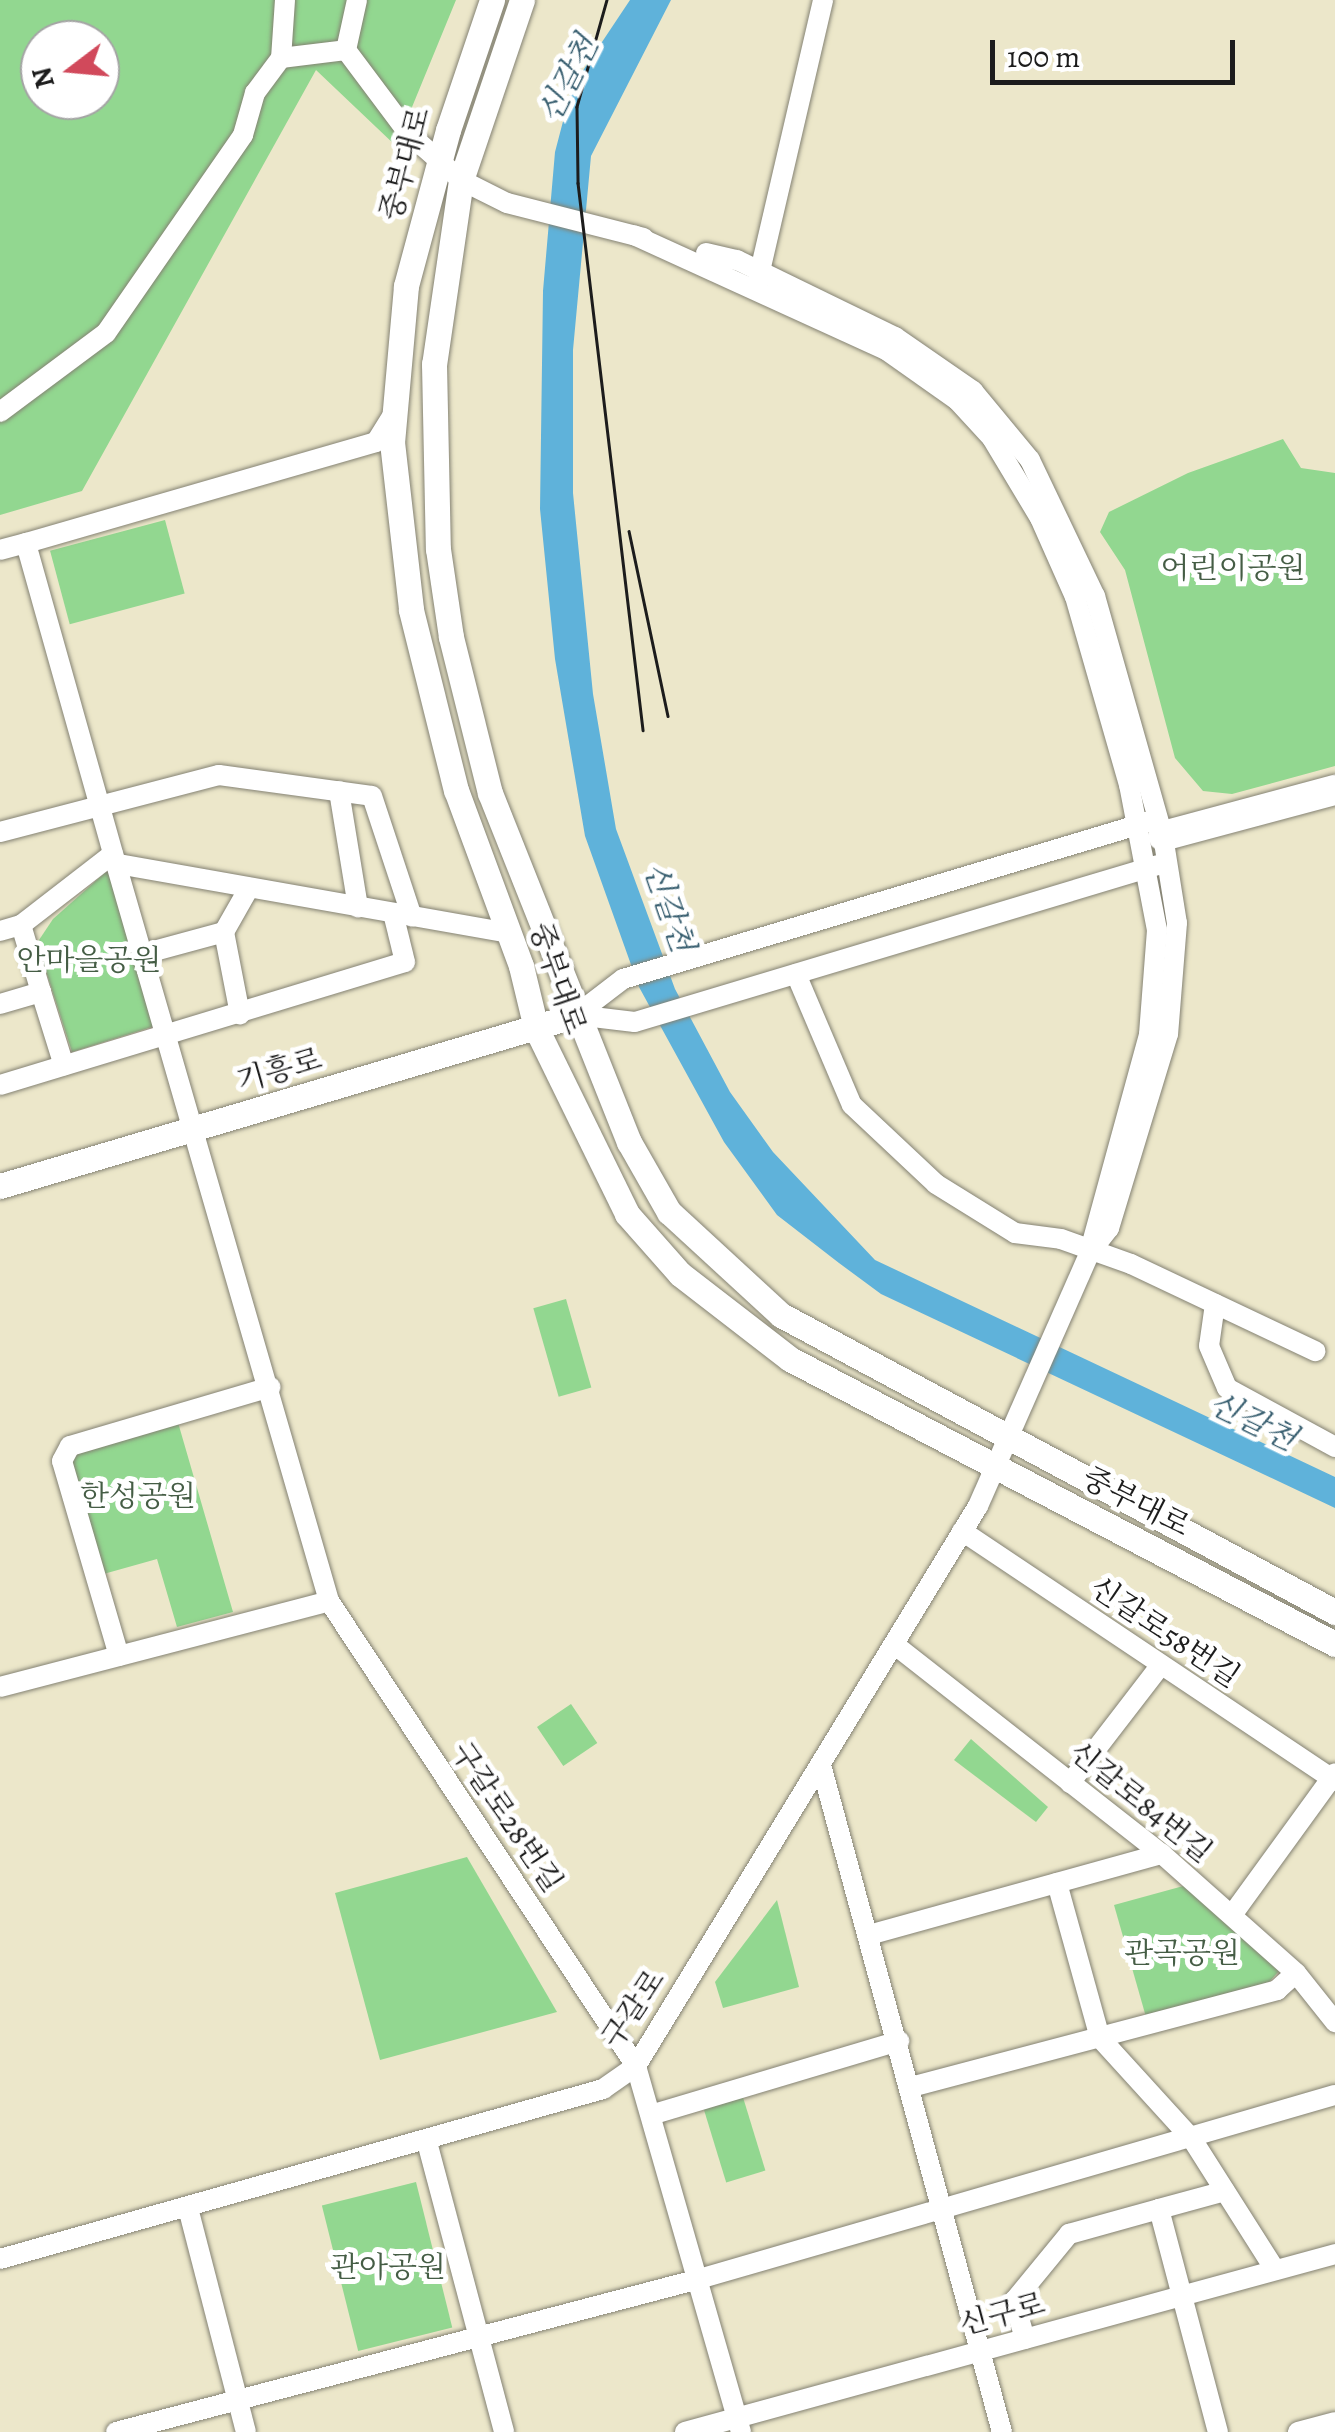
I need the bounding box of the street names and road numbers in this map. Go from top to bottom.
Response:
street label: 중부대로 [373,103,437,225]
street label: 중부대로 [522,917,594,1039]
street label: 기흥로 [232,1041,326,1099]
street label: 중부대로 [1076,1460,1196,1544]
street label: 신갈로58번길 [1083,1569,1247,1695]
street label: 신갈로84번길 [1062,1734,1220,1870]
street label: 구갈로28번길 [444,1735,570,1899]
street label: 구갈로 [594,1963,672,2055]
street label: 신구로 [955,2285,1049,2343]

